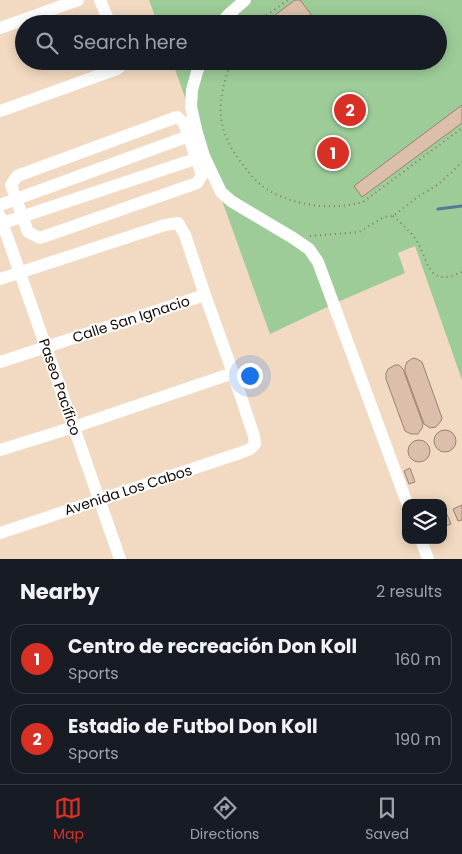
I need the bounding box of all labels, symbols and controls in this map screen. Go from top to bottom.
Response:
search box [15,15,447,70]
icon: search [33,29,61,57]
text: Search here [73,29,187,56]
pin: 2 [334,91,366,129]
pin: 1 [317,134,349,172]
street label: Calle San Ignacio [70,291,192,347]
street label: Paseo Pacífico [34,336,86,438]
your location [237,363,263,389]
street label: Avenida Los Cabos [62,460,194,520]
map controls [402,499,447,544]
button: layers [402,499,447,544]
text: Nearby [20,577,100,606]
text: 2 results [376,580,442,603]
text: Centro de recreación Don Koll [68,633,357,660]
text: 1 [34,648,40,671]
text: 160 m [395,648,441,671]
text: Sports [68,662,119,685]
text: Estadio de Futbol Don Koll [68,713,318,740]
text: 2 [32,728,42,751]
text: 190 m [395,728,441,751]
text: Sports [68,742,119,765]
tab: Map [53,794,84,845]
tab: Directions [190,794,259,845]
tab: Saved [365,794,409,845]

